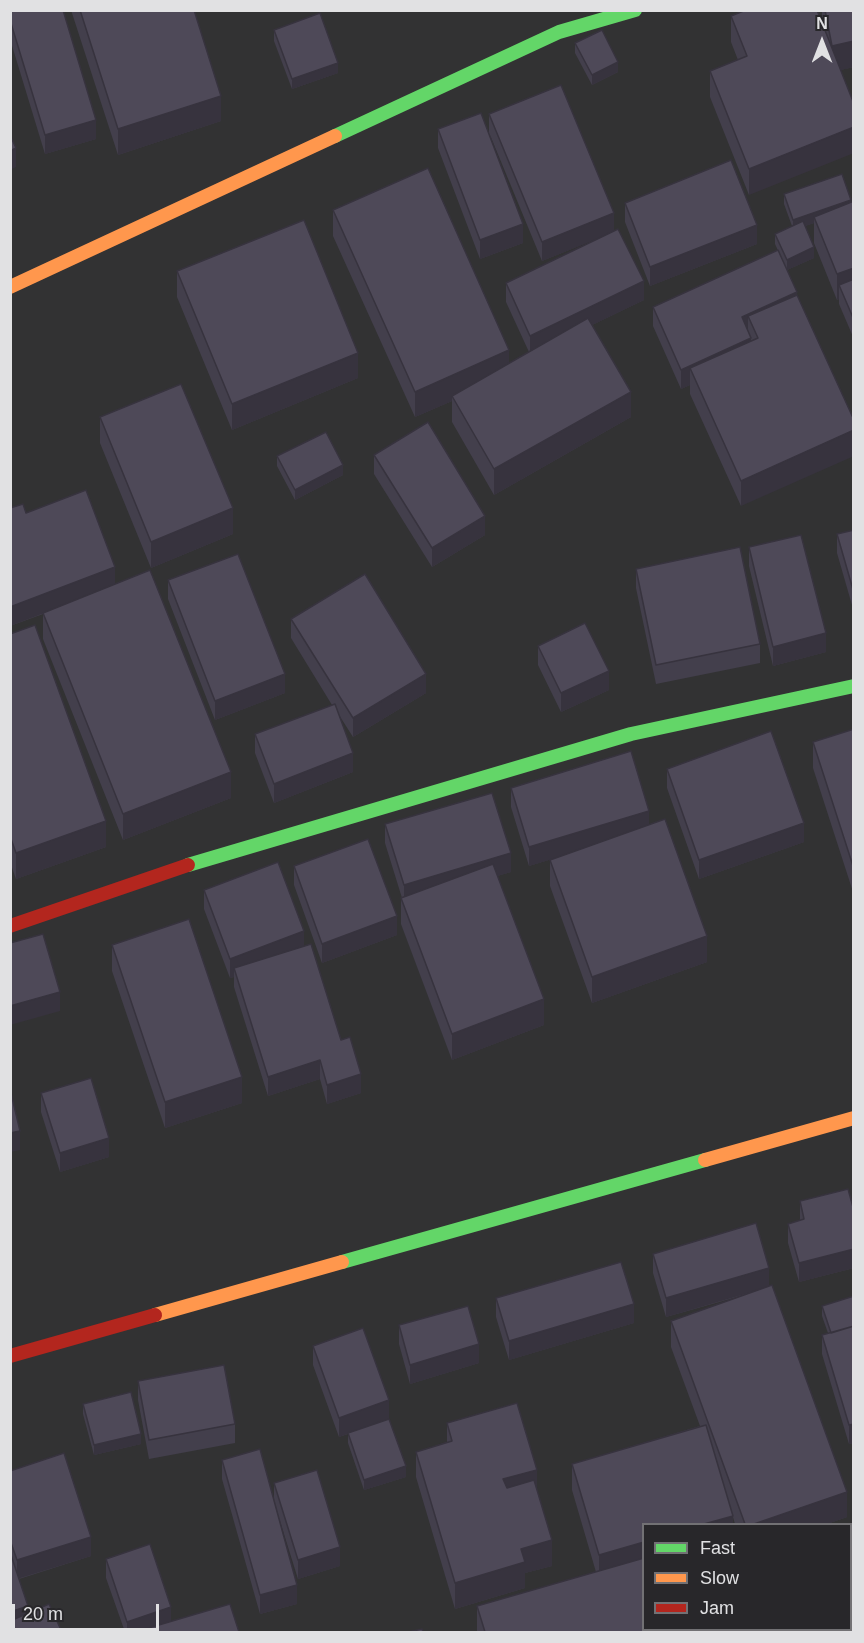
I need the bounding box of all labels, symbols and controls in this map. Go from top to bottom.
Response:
north arrow [792,12,852,72]
text: N [816,15,828,32]
legend [642,1523,852,1631]
text: Fast [700,1538,735,1558]
text: Slow [700,1568,739,1588]
scale bar [15,1592,162,1630]
text: Jam [700,1598,734,1618]
text: 20 m [23,1604,63,1624]

